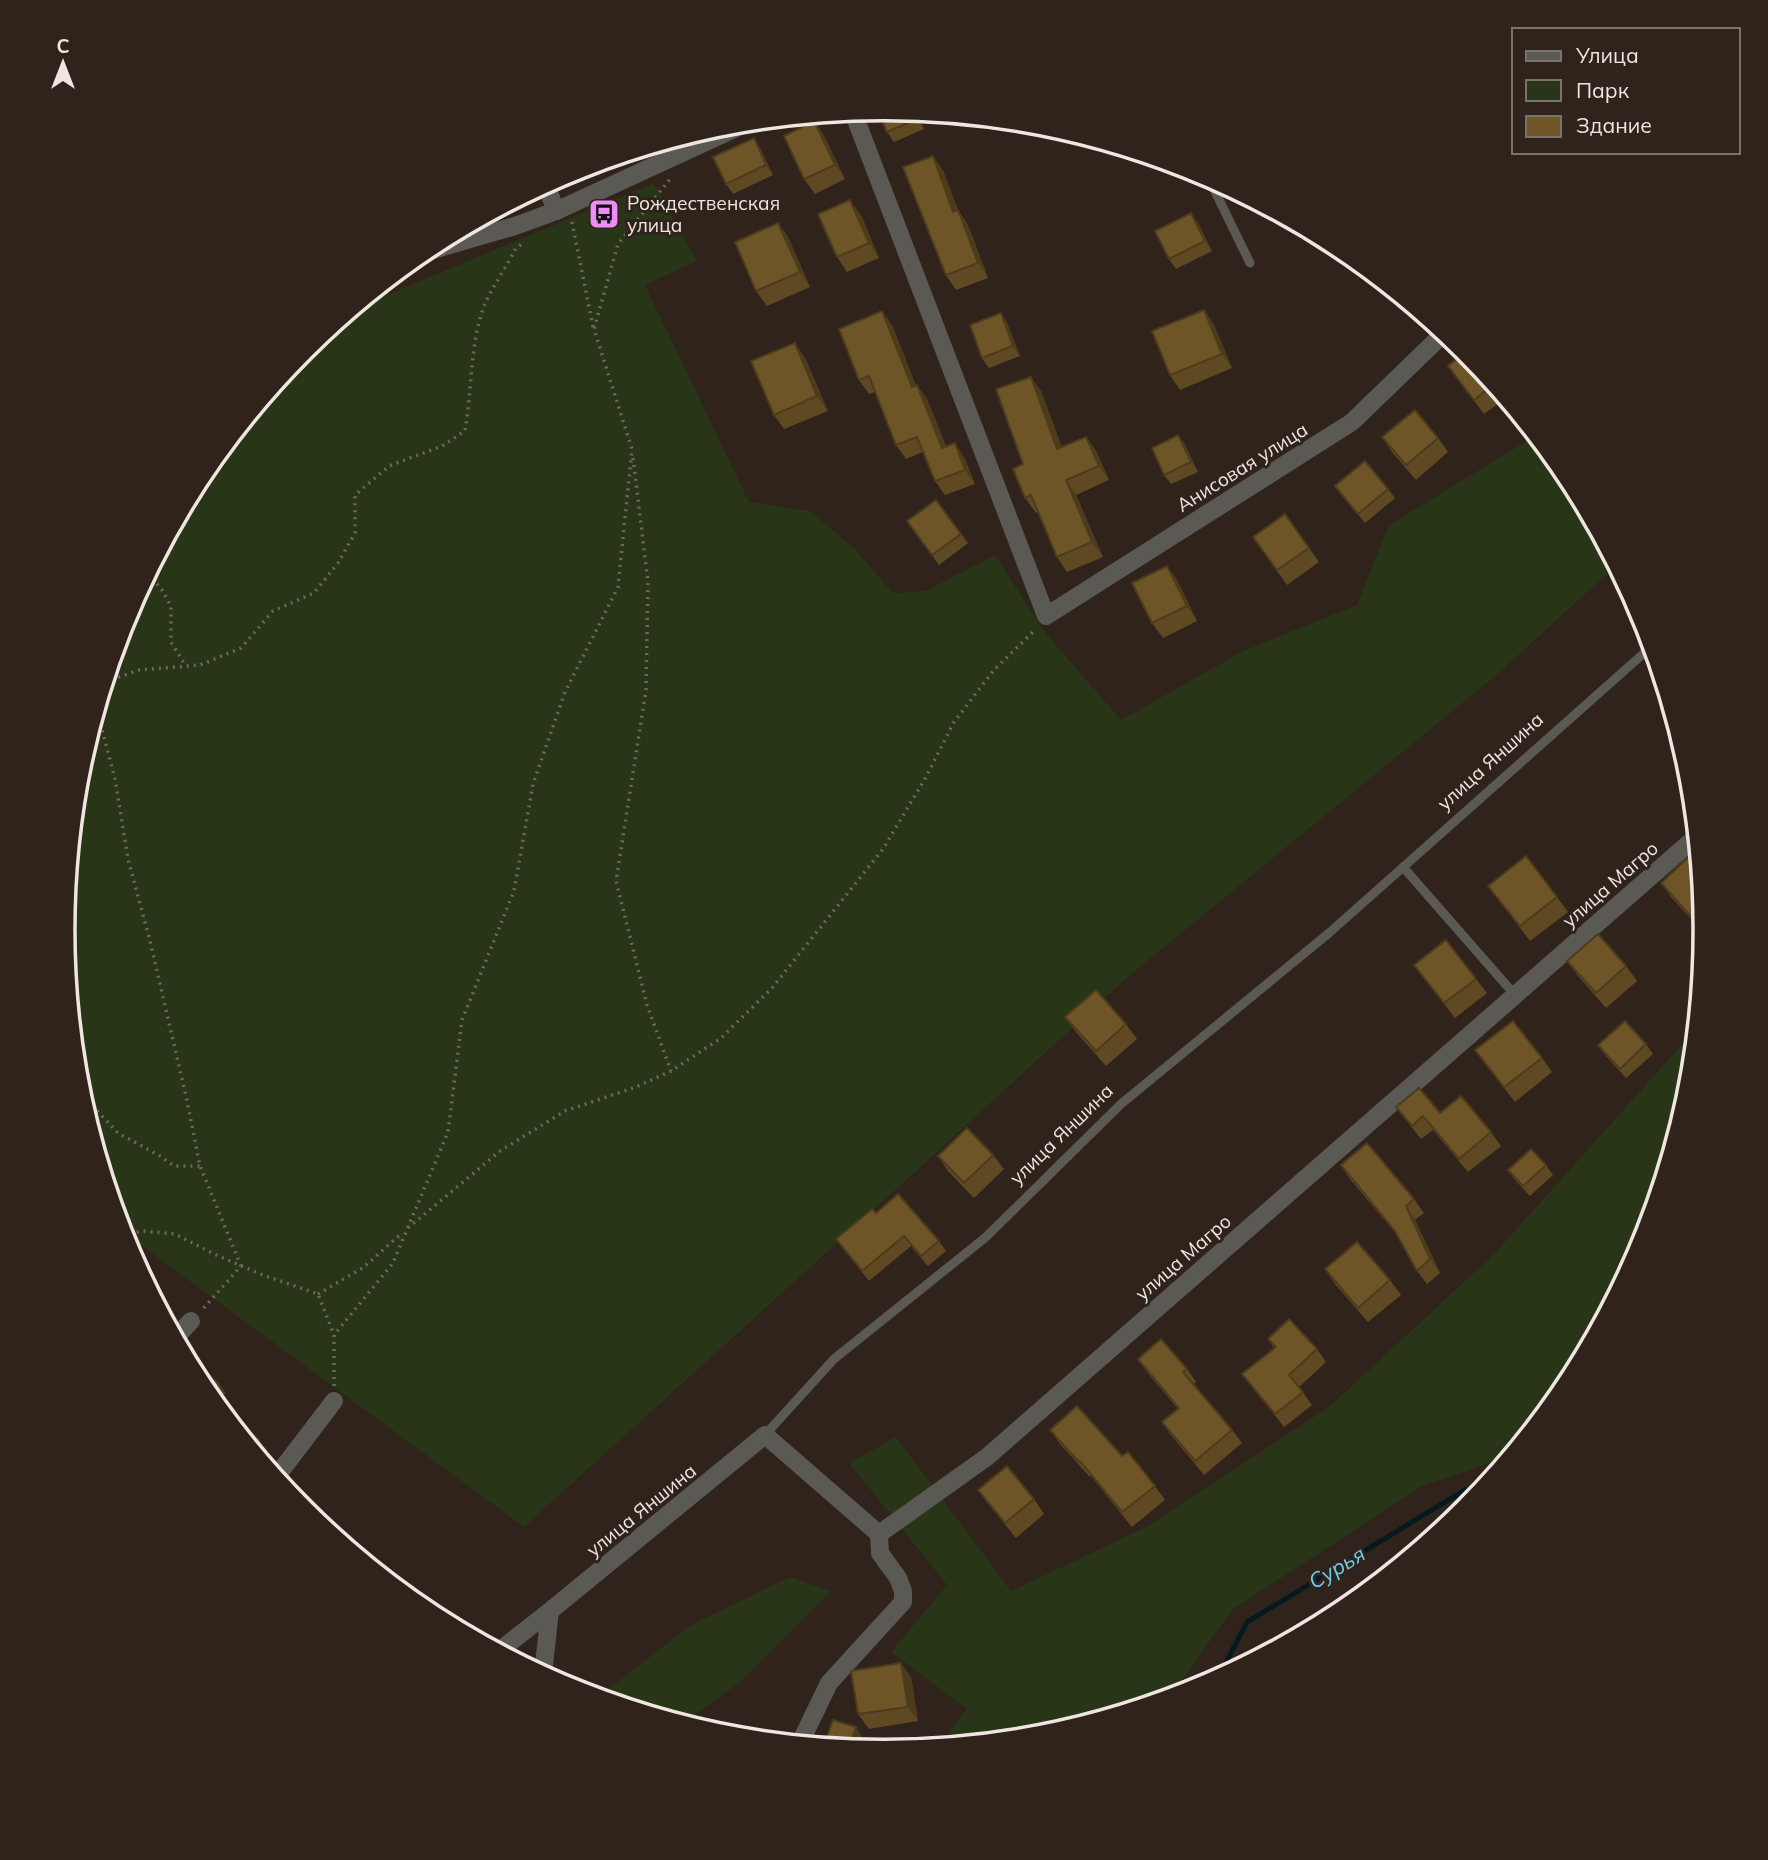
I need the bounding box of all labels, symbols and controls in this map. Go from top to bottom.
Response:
north arrow [28,28,98,98]
legend [1512,28,1740,154]
text: С [56,34,70,58]
text: Улица [1575,42,1639,68]
text: Парк [1576,77,1630,103]
text: Здание [1576,112,1652,138]
place label: Рождественская улица [627,191,780,237]
bus stop icon: Рождественская улица [587,197,621,231]
street label: Анисовая улица [1172,417,1312,517]
street label: улица Яншина [1432,707,1548,815]
street label: улица Магро [1557,836,1663,932]
street label: улица Яншина [1004,1079,1118,1189]
street label: улица Магро [1130,1209,1236,1305]
street label: улица Яншина [581,1458,701,1562]
water label: Сурья [1303,1540,1370,1594]

